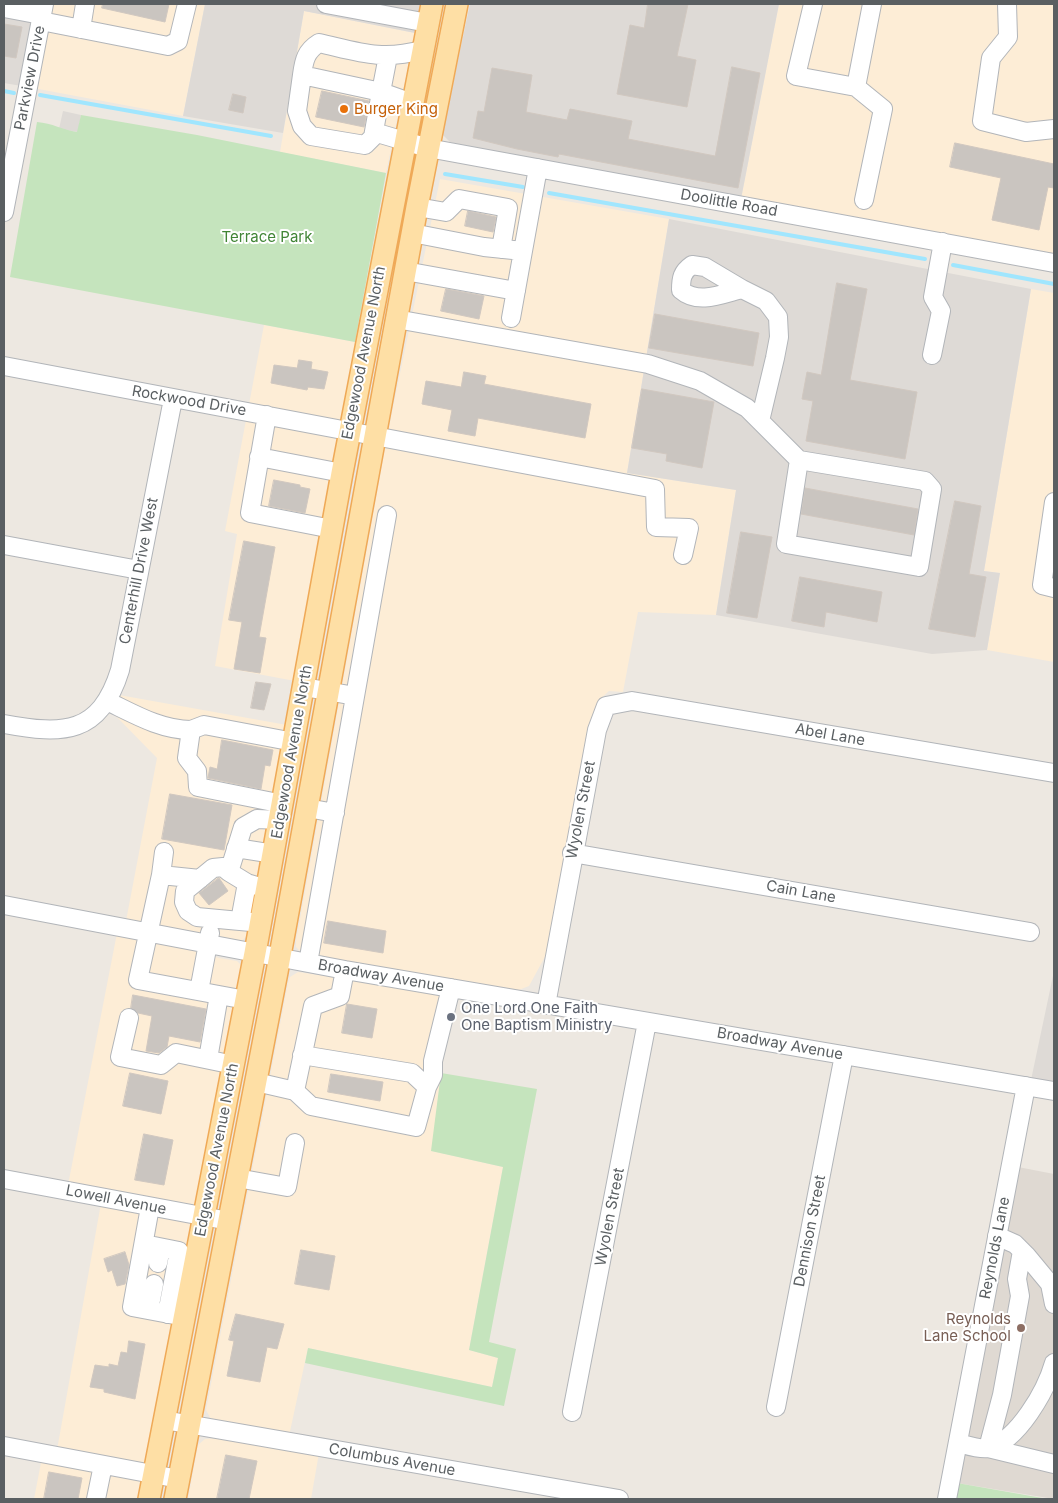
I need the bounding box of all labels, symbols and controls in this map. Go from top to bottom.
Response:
street label: Parkview Drive [11,24,49,132]
place label: Burger King [354,100,438,118]
marker: Burger King [338,103,350,115]
street label: Doolittle Road [679,186,779,220]
park label: Terrace Park [222,228,312,246]
street label: Edgewood Avenue North [338,265,390,441]
street label: Rockwood Drive [130,382,248,420]
street label: Centerhill Drive West [116,496,162,646]
street label: Edgewood Avenue North [268,664,316,840]
street label: Abel Lane [794,720,866,750]
street label: Wyolen Street [563,759,599,861]
street label: Cain Lane [765,877,837,907]
street label: Broadway Avenue [317,956,445,996]
place label: One Lord One Faith One Baptism Ministry [461,999,612,1034]
marker: One Lord One Faith One Baptism Ministry [445,1011,457,1023]
street label: Broadway Avenue [716,1024,844,1064]
street label: Edgewood Avenue North [191,1062,243,1238]
street label: Wyolen Street [592,1166,628,1268]
street label: Dennison Street [790,1174,830,1288]
street label: Lowell Avenue [64,1181,168,1219]
street label: Reynolds Lane [976,1195,1014,1301]
place label: Reynolds Lane School [924,1310,1011,1345]
marker: Reynolds Lane School [1015,1322,1027,1334]
street label: Columbus Avenue [327,1440,457,1480]

